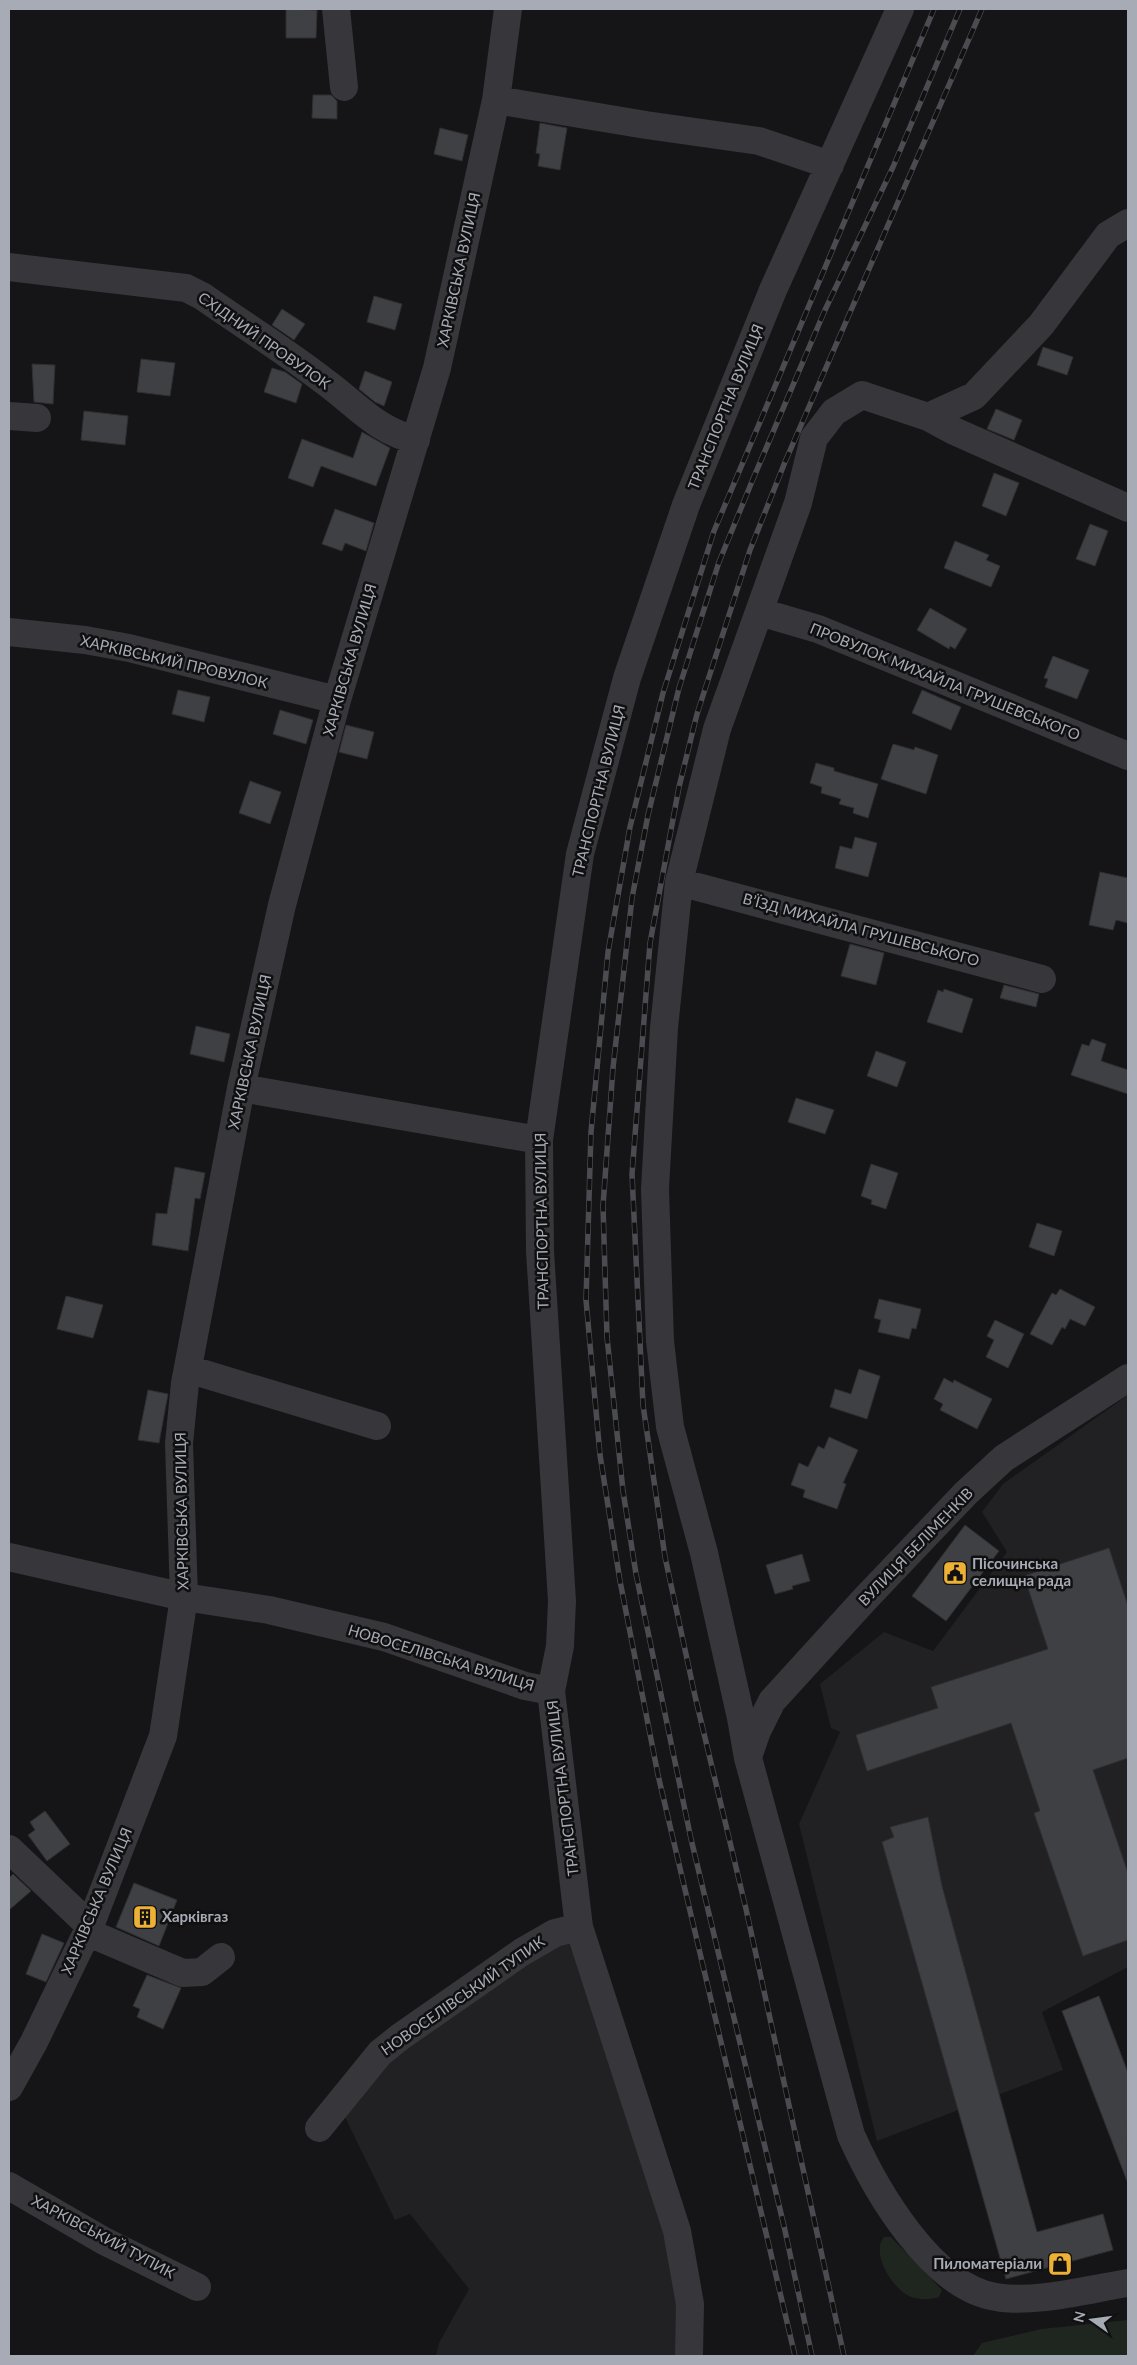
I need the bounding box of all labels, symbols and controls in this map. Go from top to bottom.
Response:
street label: ХАРКІВСЬКА ВУЛИЦЯ [433,191,483,349]
street label: СХІДНИЙ ПРОВУЛОК [195,288,334,393]
street label: ТРАНСПОРТНА ВУЛИЦЯ [684,321,767,492]
street label: ХАРКІВСЬКА ВУЛИЦЯ [319,581,379,738]
street label: ПРОВУЛОК МИХАЙЛА ГРУШЕВСЬКОГО [808,618,1083,744]
street label: ХАРКІВСЬКИЙ ПРОВУЛОК [79,631,270,691]
street label: ТРАНСПОРТНА ВУЛИЦЯ [568,703,628,879]
street label: В’ЇЗД МИХАЙЛА ГРУШЕВСЬКОГО [741,889,981,969]
street label: ХАРКІВСЬКА ВУЛИЦЯ [224,973,274,1131]
street label: ТРАНСПОРТНА ВУЛИЦЯ [530,1132,552,1310]
street label: ХАРКІВСЬКА ВУЛИЦЯ [171,1432,191,1590]
street label: ВУЛИЦЯ БЕЛІМЕНКІВ [854,1484,976,1609]
place label: Пісочинська селищна рада [972,1554,1071,1589]
public building icon: Пісочинська селищна рада [942,1560,968,1586]
street label: НОВОСЕЛІВСЬКА ВУЛИЦЯ [346,1620,537,1694]
street label: ТРАНСПОРТНА ВУЛИЦЯ [542,1699,582,1877]
street label: ХАРКІВСЬКА ВУЛИЦЯ [57,1824,135,1977]
building icon: Харківгаз [132,1904,158,1930]
place label: Харківгаз [162,1907,228,1925]
street label: НОВОСЕЛІВСЬКИЙ ТУПИК [377,1932,548,2059]
street label: ХАРКІВСЬКИЙ ТУПИК [29,2191,178,2282]
shop icon: Пиломатеріали [1047,2251,1073,2277]
place label: Пиломатеріали [933,2254,1042,2272]
north arrow [1067,2295,1117,2345]
text: N [1069,2309,1088,2324]

